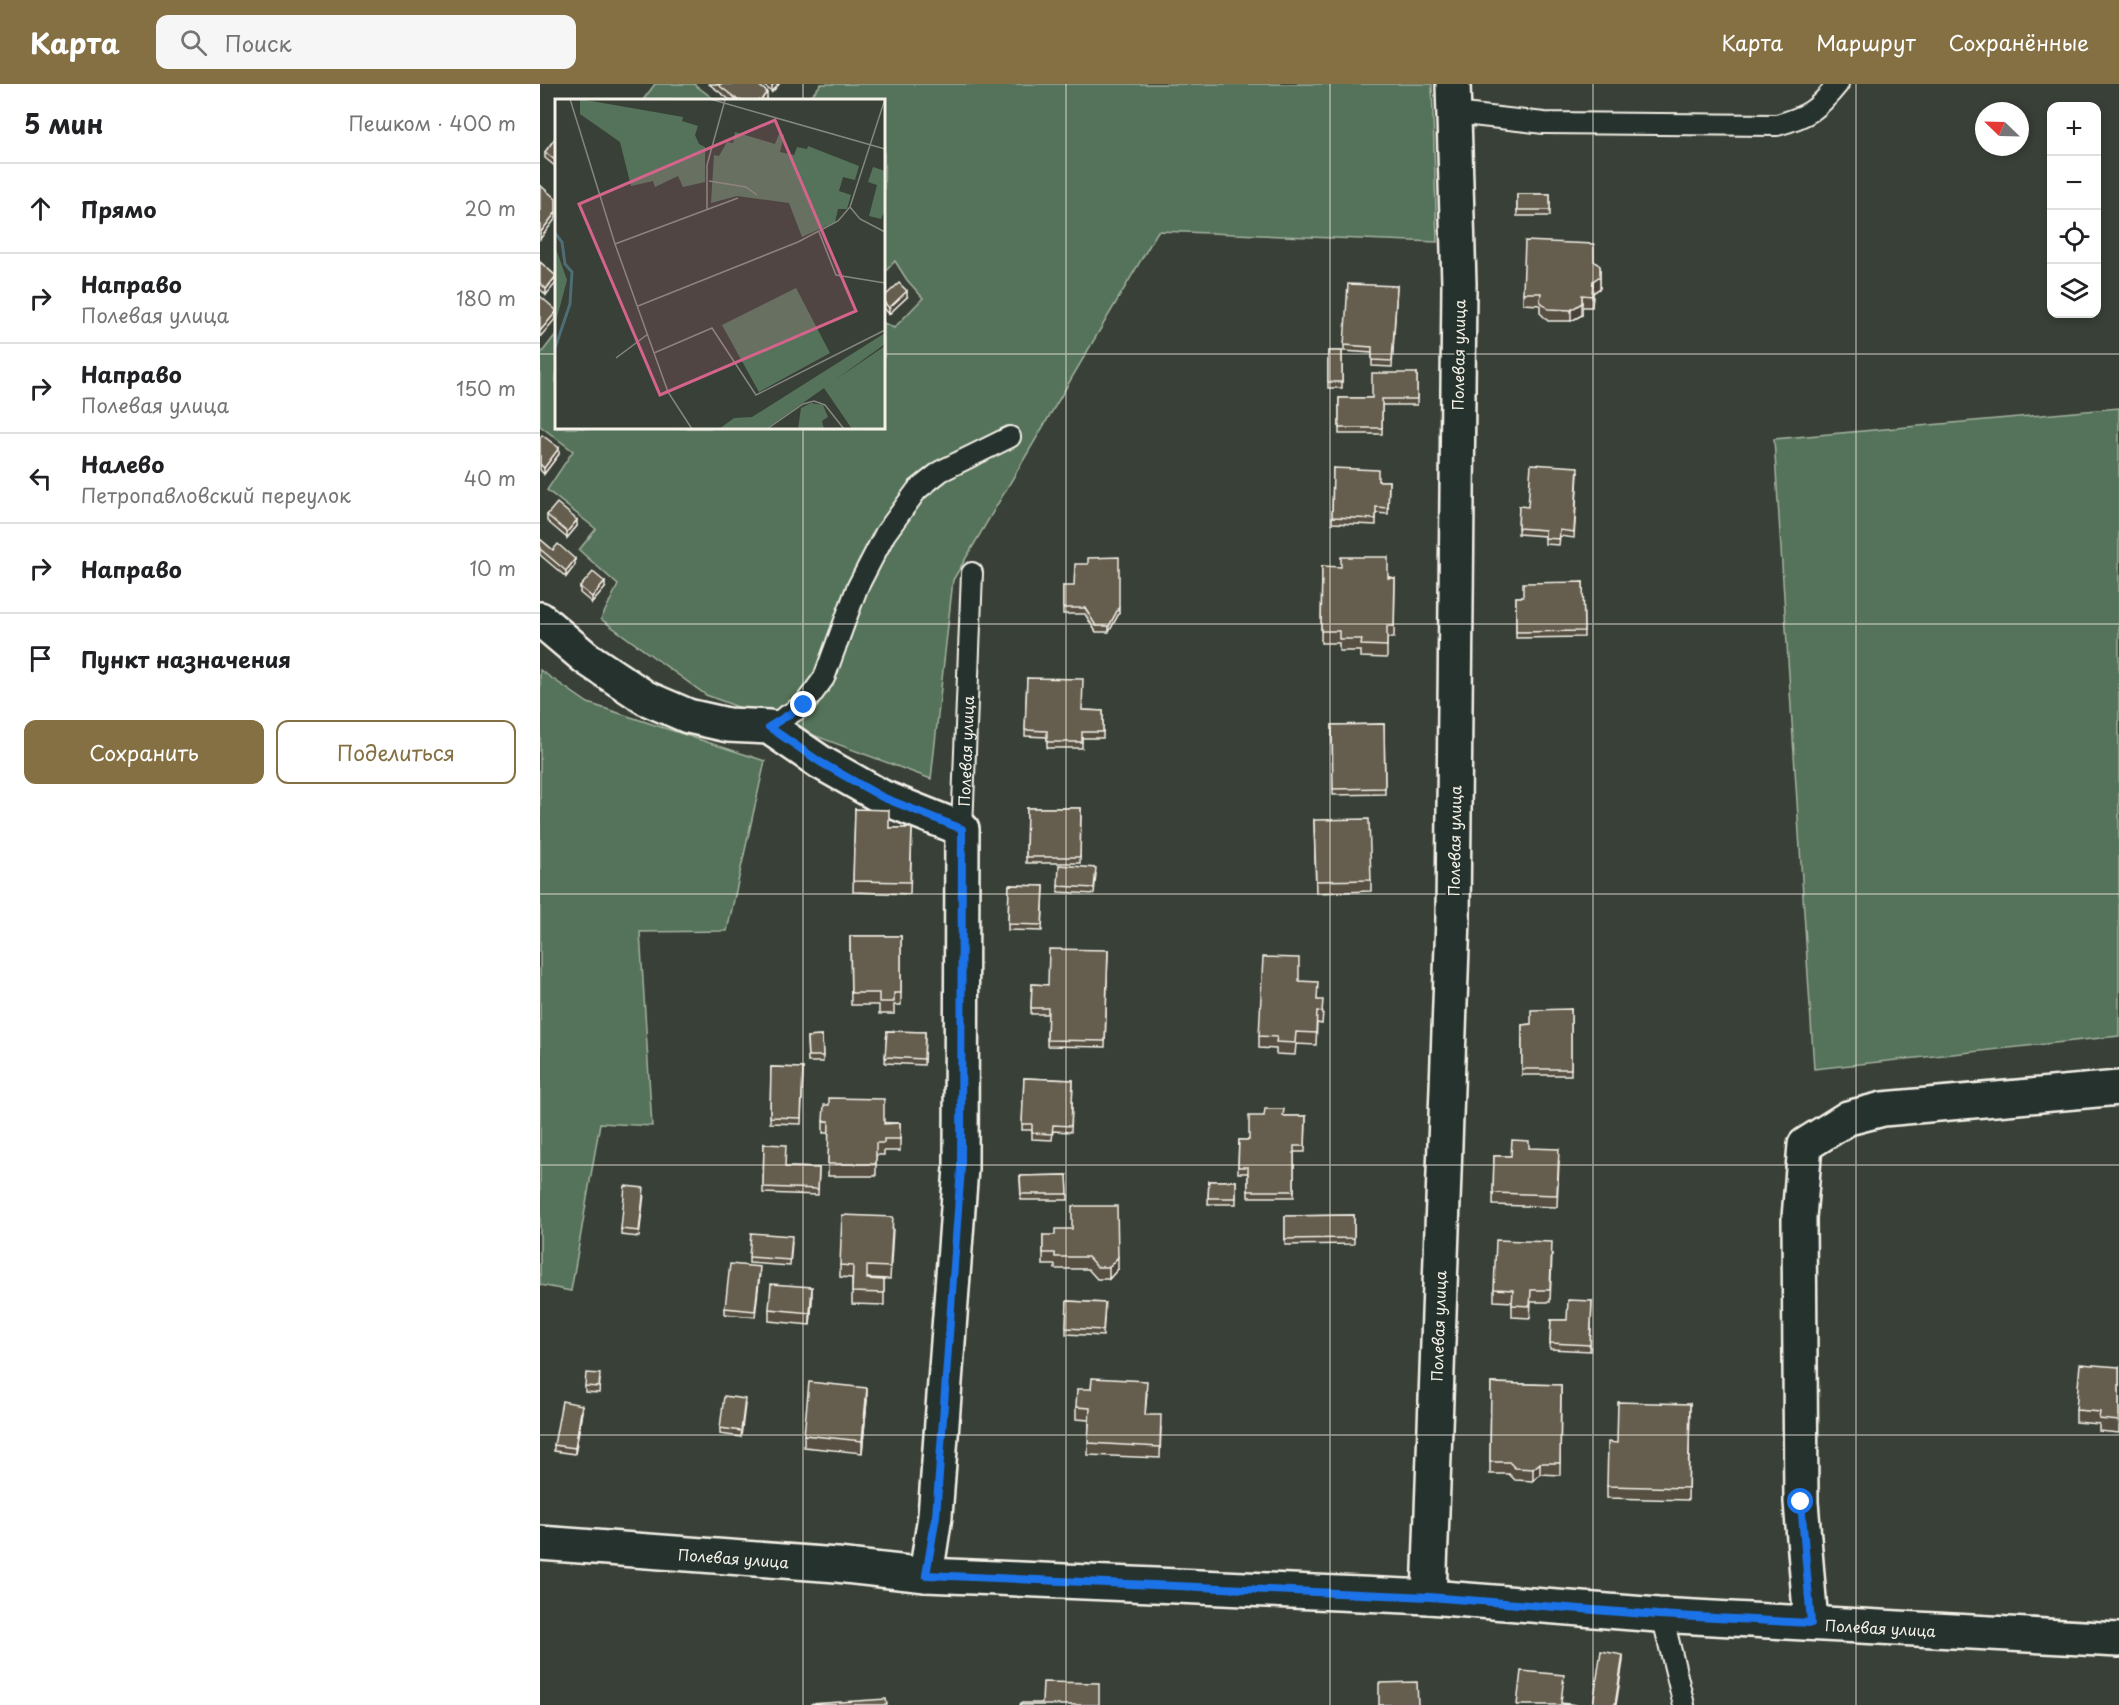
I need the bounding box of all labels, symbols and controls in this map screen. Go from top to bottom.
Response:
search box [156,15,576,69]
text: Карта [30,21,120,64]
icon: search [177,26,210,59]
text: Поиск [225,26,292,59]
text: Карта [1722,26,1783,58]
text: Маршрут [1816,26,1916,58]
text: Сохранённые [1949,26,2089,58]
inset map [555,99,885,429]
north arrow [1975,102,2029,156]
map controls [2047,102,2101,318]
button: + [2047,102,2101,156]
text: 5 мин [24,104,103,143]
text: Пешком · 400 m [348,108,516,138]
button: − [2047,156,2101,210]
icon: ahead [24,192,57,225]
text: Прямо [81,192,156,225]
text: 20 m [464,193,516,223]
button: locate [2047,210,2101,264]
button: layers [2047,264,2101,318]
text: Направо [81,267,182,300]
icon: right [24,282,57,315]
text: 180 m [456,283,516,313]
street label: Полевая улица [1446,299,1470,411]
text: Полевая улица [81,300,229,330]
text: Направо [81,357,182,390]
icon: right [24,372,57,405]
text: 150 m [456,373,516,403]
text: Полевая улица [81,390,229,420]
text: Налево [81,447,164,480]
icon: left [24,462,57,495]
text: 40 m [464,463,516,493]
text: Петропавловский переулок [81,480,351,510]
icon: right [24,552,57,585]
text: Направо [81,552,182,585]
text: 10 m [469,553,516,583]
icon: arrive [24,642,57,675]
text: Пункт назначения [81,642,291,675]
route end [790,691,816,717]
street label: Полевая улица [951,695,979,807]
button: Сохранить [24,720,264,784]
button: Поделиться [276,720,516,784]
street label: Полевая улица [1442,785,1466,897]
street label: Полевая улица [1425,1270,1451,1382]
route start [1787,1488,1813,1514]
street label: Полевая улица [677,1542,790,1573]
street label: Полевая улица [1824,1613,1937,1642]

